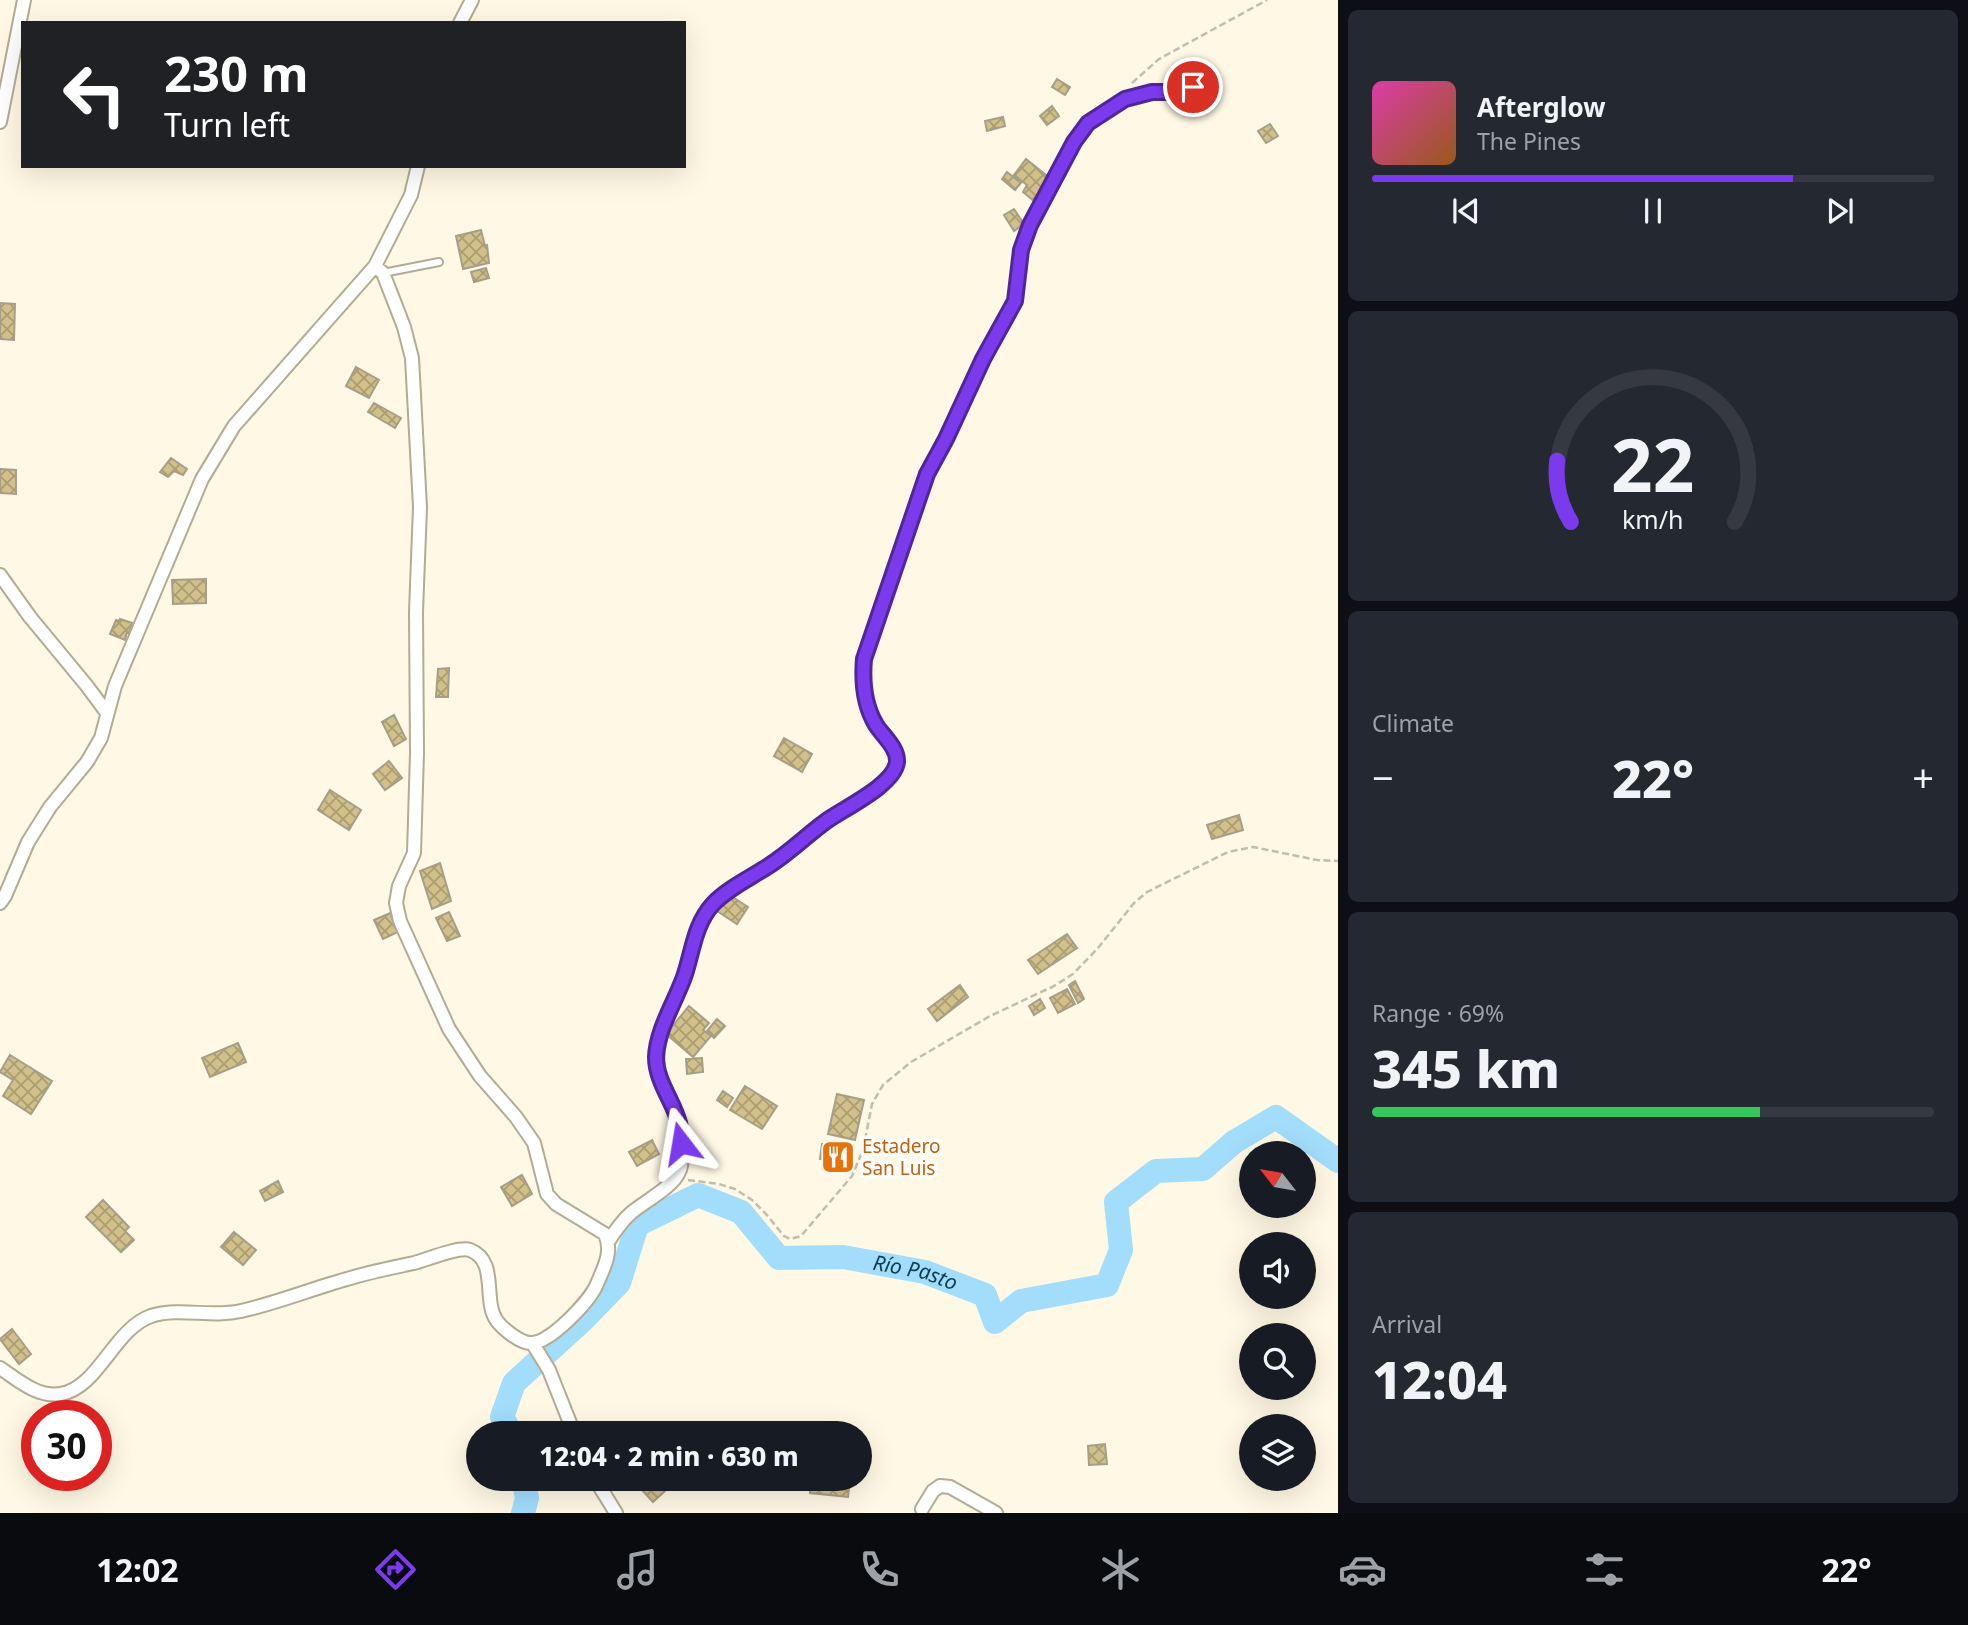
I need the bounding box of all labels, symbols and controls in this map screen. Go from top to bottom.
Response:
text: 230 m [164,40,309,106]
icon: left [49,49,140,140]
pin [1163,57,1223,117]
icon: arrive [1174,68,1212,106]
text: Afterglow [1477,89,1605,125]
text: Turn left [164,103,290,146]
text: The Pines [1477,125,1581,157]
icon: previous [1447,192,1485,230]
icon: pause [1634,192,1672,230]
icon: next [1821,192,1859,230]
text: 22 [1611,414,1695,513]
text: km/h [1622,502,1684,536]
text: Climate [1372,707,1454,739]
text: 22° [1612,742,1694,813]
text: − [1372,751,1394,803]
text: + [1912,751,1934,803]
text: Range · 69% [1372,997,1504,1029]
text: 345 km [1372,1032,1560,1103]
position arrow [644,1106,718,1180]
place label: Estadero San Luis [862,1133,941,1181]
restaurant icon: Estadero San Luis [819,1138,857,1176]
north arrow [1239,1141,1316,1218]
map controls [1239,1141,1316,1491]
button: sound [1239,1232,1316,1309]
water label: Río Pasto [871,1248,962,1296]
text: Arrival [1372,1308,1442,1340]
button: search [1239,1323,1316,1400]
text: 12:04 [1372,1343,1507,1414]
speed limit sign: 30 [21,1400,112,1491]
button: layers [1239,1414,1316,1491]
text: 12:04 · 2 min · 630 m [539,1438,799,1474]
icon: directions [371,1545,420,1594]
icon: music [613,1545,662,1594]
icon: phone [855,1545,904,1594]
icon: climate [1096,1545,1145,1594]
icon: car [1338,1545,1387,1594]
icon: filters [1580,1545,1629,1594]
text: 12:02 [96,1548,179,1591]
text: 22° [1821,1548,1872,1591]

